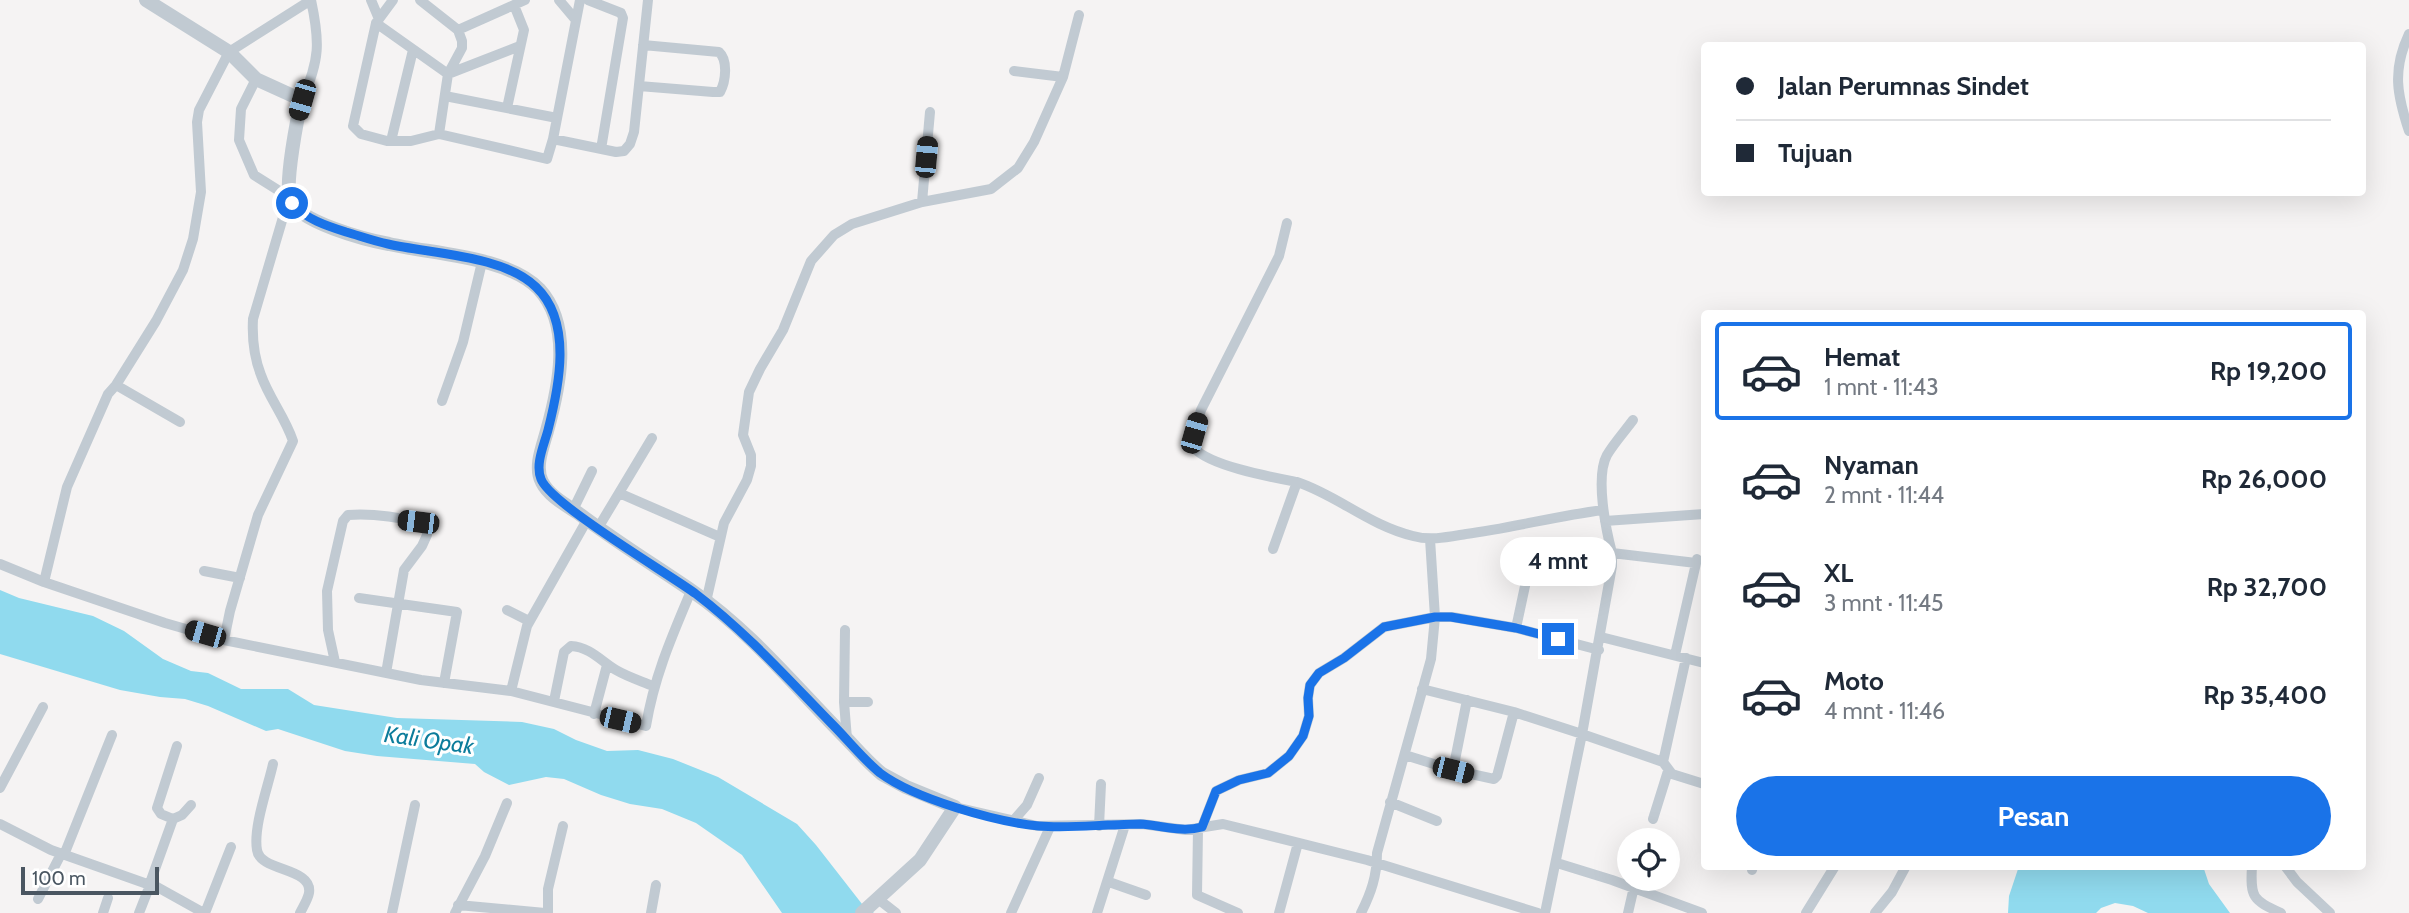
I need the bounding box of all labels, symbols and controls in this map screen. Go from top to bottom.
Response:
text: Jalan Perumnas Sindet [1778,70,2029,102]
car [287,77,318,123]
car [914,135,939,179]
text: Tujuan [1778,137,1853,169]
route start [276,187,308,219]
icon: car [1740,340,1803,403]
text: Hemat [1824,341,1900,373]
text: Rp 19,200 [2210,355,2327,387]
text: 1 mnt · 11:43 [1824,373,1939,401]
car [1179,410,1210,456]
icon: car [1740,448,1803,511]
text: Nyaman [1824,449,1919,481]
text: Rp 26,000 [2201,463,2327,495]
text: 2 mnt · 11:44 [1824,481,1944,509]
car [396,509,441,535]
callout: 4 mnt [1500,538,1616,586]
text: 4 mnt [1528,547,1588,575]
icon: car [1740,556,1803,619]
text: XL [1824,557,1853,589]
text: Rp 32,700 [2207,571,2327,603]
text: 3 mnt · 11:45 [1824,589,1944,617]
car [182,618,229,650]
route end [1542,623,1574,655]
icon: car [1740,664,1803,727]
text: Moto [1824,665,1884,697]
text: Rp 35,400 [2203,679,2327,711]
text: 4 mnt · 11:46 [1824,697,1945,725]
car [598,705,643,735]
water label: Kali Opak [382,720,477,760]
car [1431,755,1476,785]
button: Pesan [1736,776,2331,856]
map controls [1617,828,1680,891]
button: locate [1617,828,1680,891]
scale bar [21,864,159,896]
text: 100 m [32,867,86,890]

